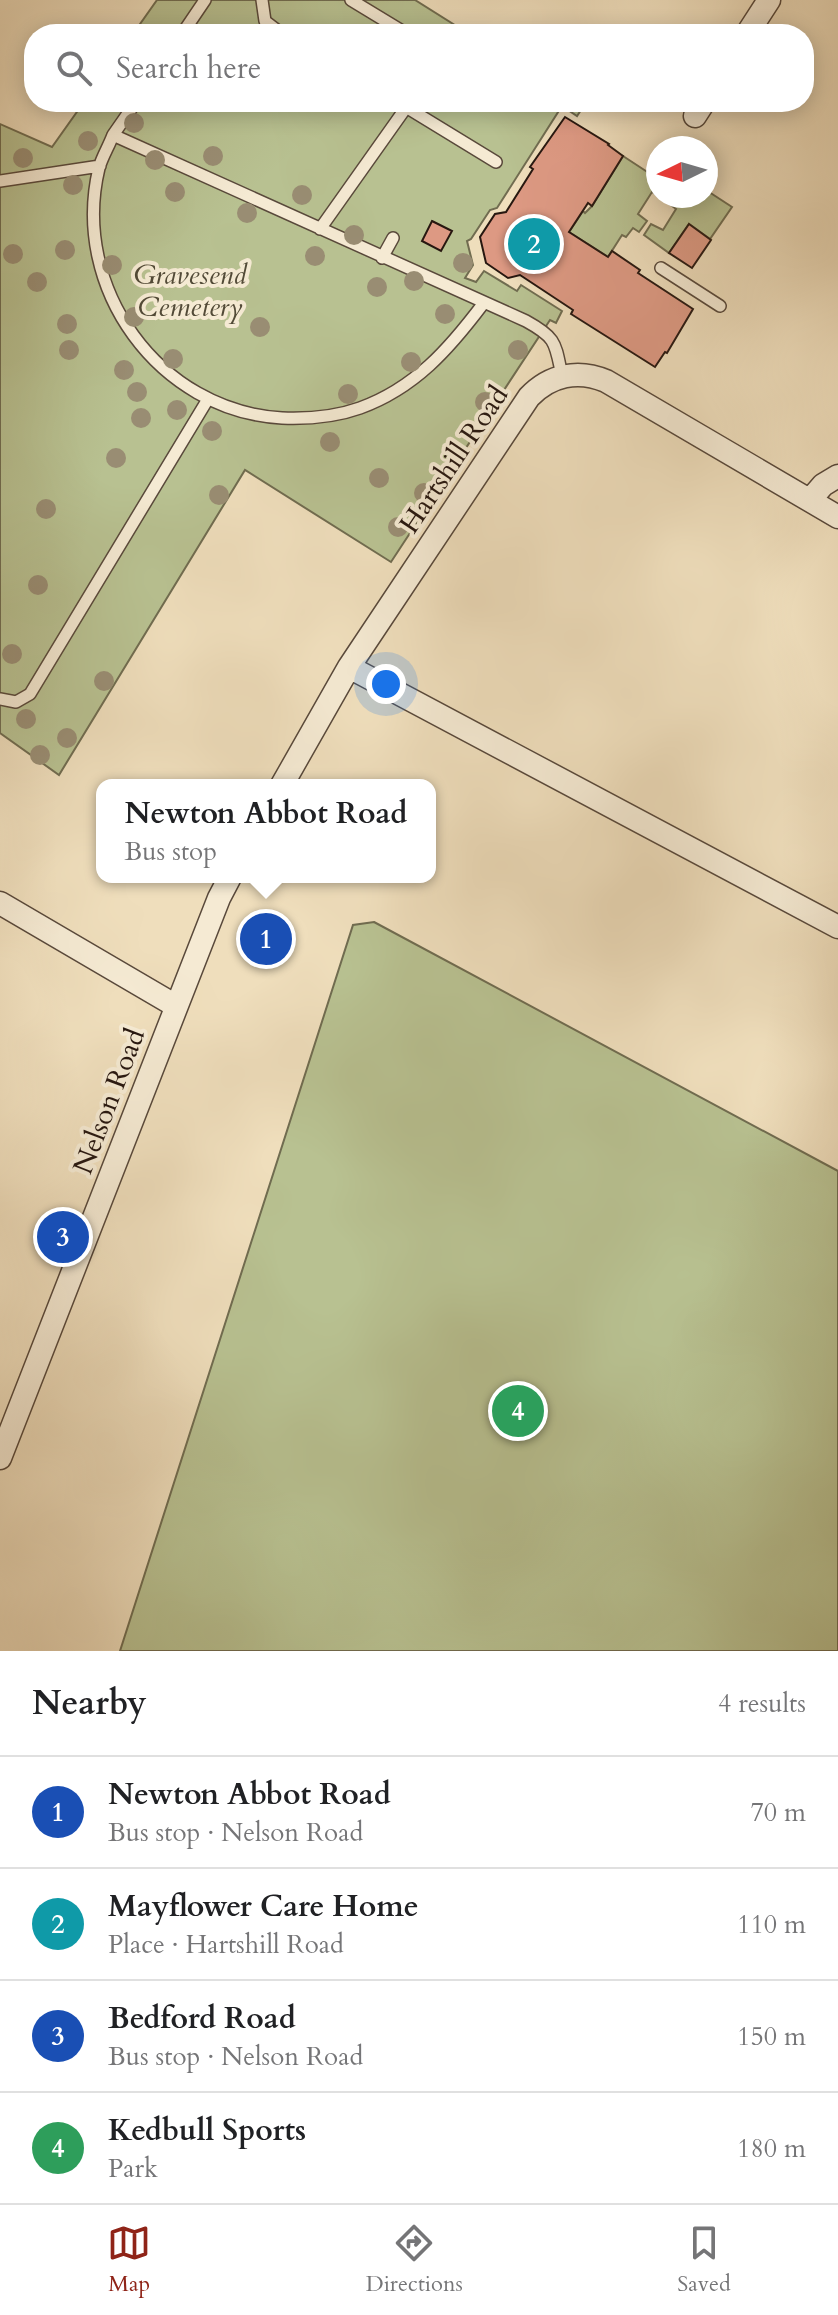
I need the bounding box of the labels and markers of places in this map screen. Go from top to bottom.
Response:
pin: 2 [508,214,560,274]
pin: 1 [240,909,292,969]
pin: 3 [37,1207,89,1267]
pin: 4 [492,1381,544,1441]

